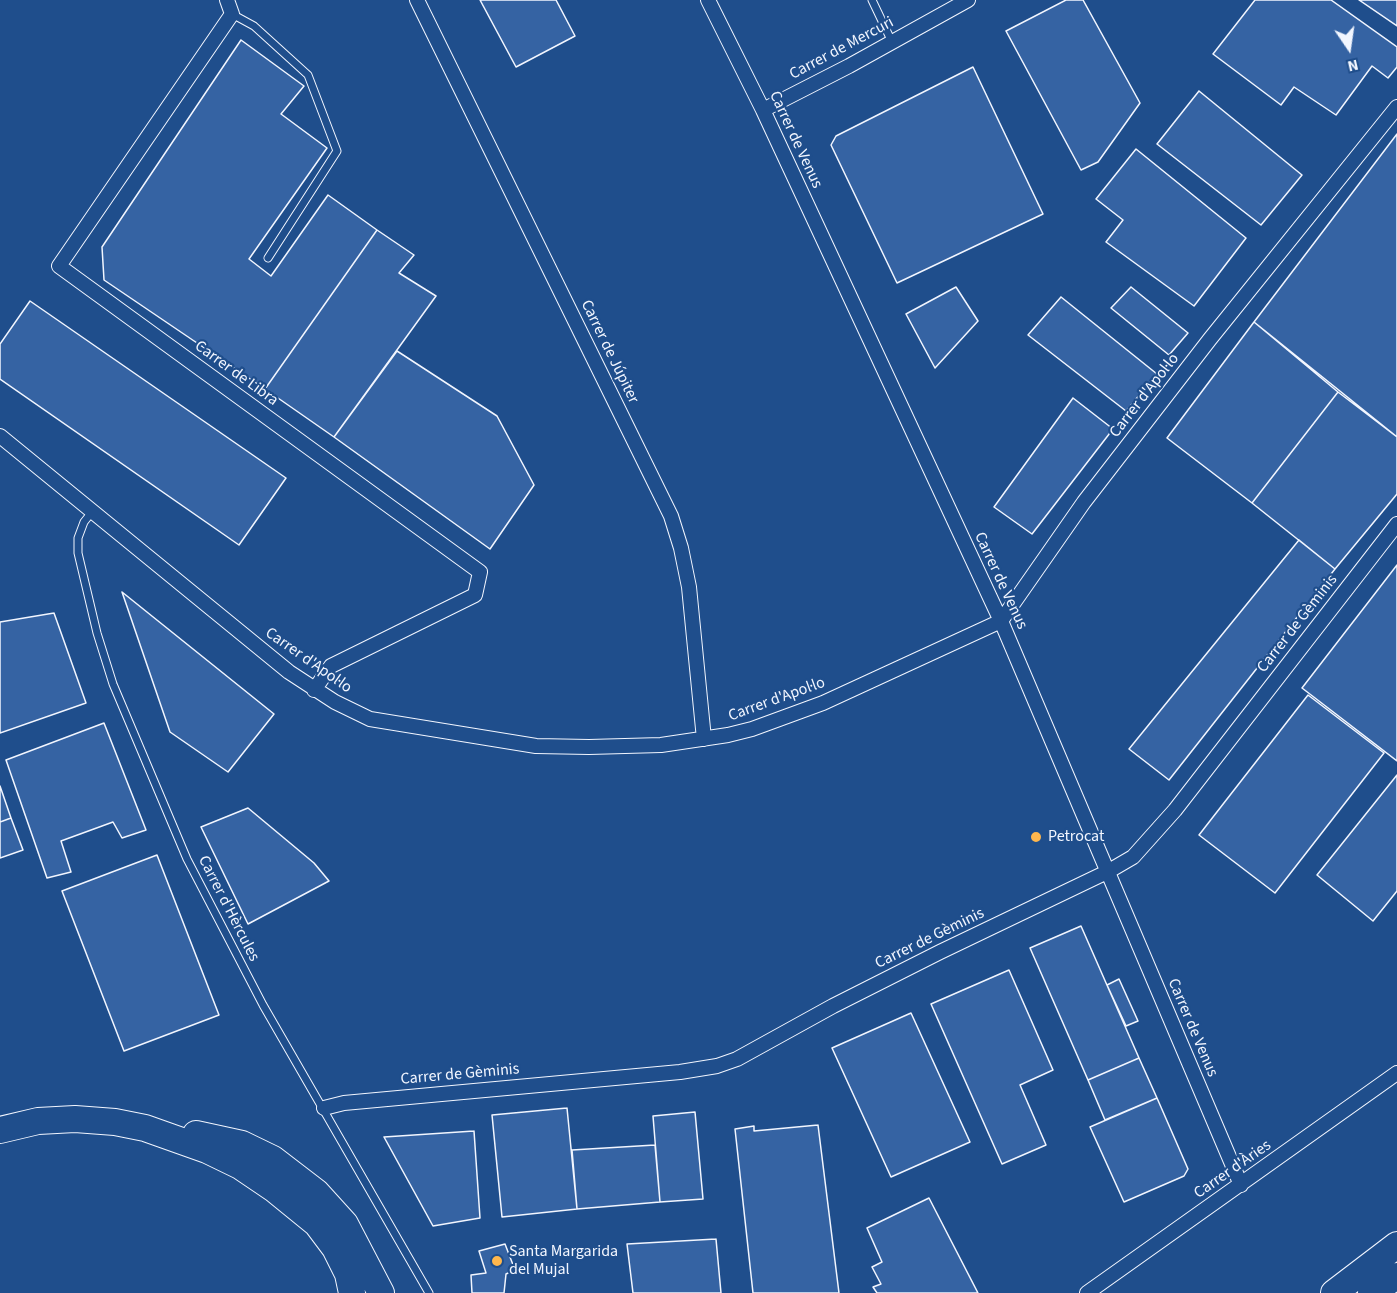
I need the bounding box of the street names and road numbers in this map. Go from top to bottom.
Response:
street label: Carrer de Mercuri [787,13,897,85]
street label: Carrer de Venus [764,88,826,192]
street label: Carrer de Júpiter [576,297,642,407]
street label: Carrer de Libra [190,337,282,411]
street label: Carrer d'Apol·lo [1106,350,1184,442]
street label: Carrer de Venus [969,529,1031,633]
street label: Carrer de Gèminis [1254,571,1342,677]
street label: Carrer d'Apol·lo [261,624,355,698]
street label: Carrer d'Apol·lo [726,674,828,726]
street label: Carrer d'Hèrcules [193,853,263,965]
street label: Carrer de Gèminis [872,904,988,974]
street label: Carrer de Venus [1163,976,1221,1080]
street label: Carrer de Gèminis [400,1060,520,1090]
street label: Carrer d'Àries [1191,1136,1275,1204]

